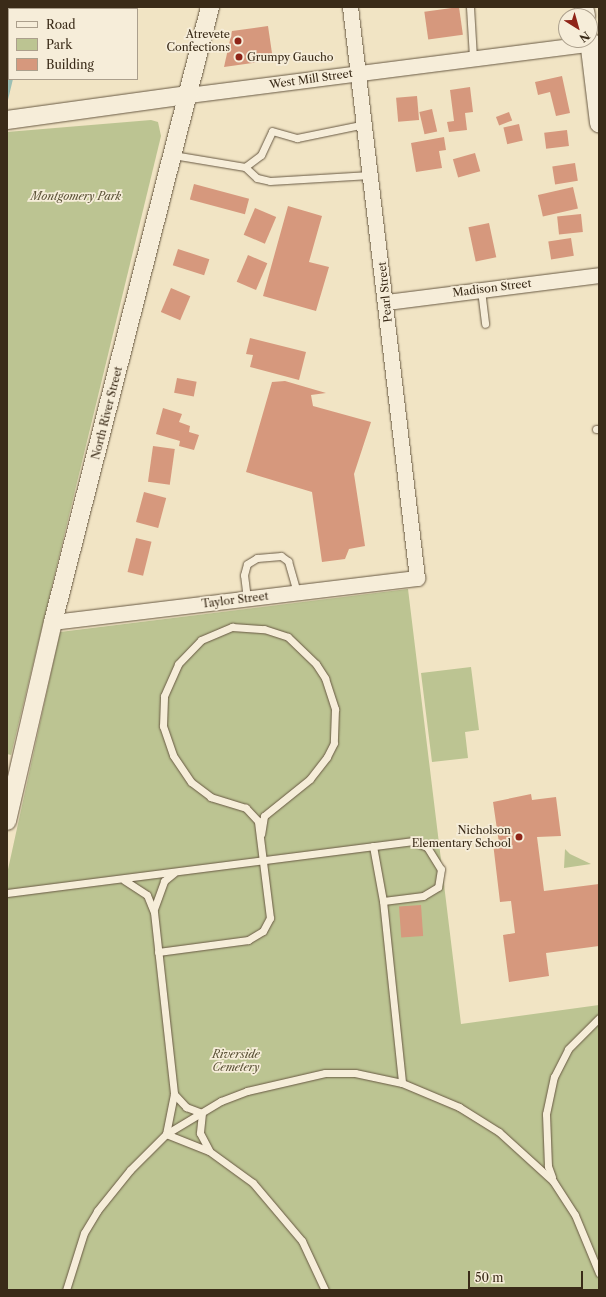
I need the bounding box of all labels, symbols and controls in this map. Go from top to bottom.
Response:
legend [8,8,138,80]
north arrow [558,8,598,48]
text: Road [46,17,76,32]
place label: Atrevete Confections [167,28,230,54]
text: N [577,28,593,45]
marker: Atrevete Confections [233,36,243,46]
text: Park [46,37,72,52]
place label: Grumpy Gaucho [247,50,334,64]
marker: Grumpy Gaucho [234,52,244,62]
text: Building [46,57,94,72]
street label: West Mill Street [269,67,353,91]
park label: Montgomery Park [31,189,121,203]
street label: Pearl Street [375,261,395,323]
street label: Madison Street [452,277,532,299]
street label: North River Street [89,365,125,461]
street label: Taylor Street [201,589,269,611]
place label: Nicholson Elementary School [411,824,511,850]
marker: Nicholson Elementary School [514,832,524,842]
park label: Riverside Cemetery [212,1048,260,1074]
scale bar [470,1263,585,1289]
text: 50 m [475,1270,504,1285]

